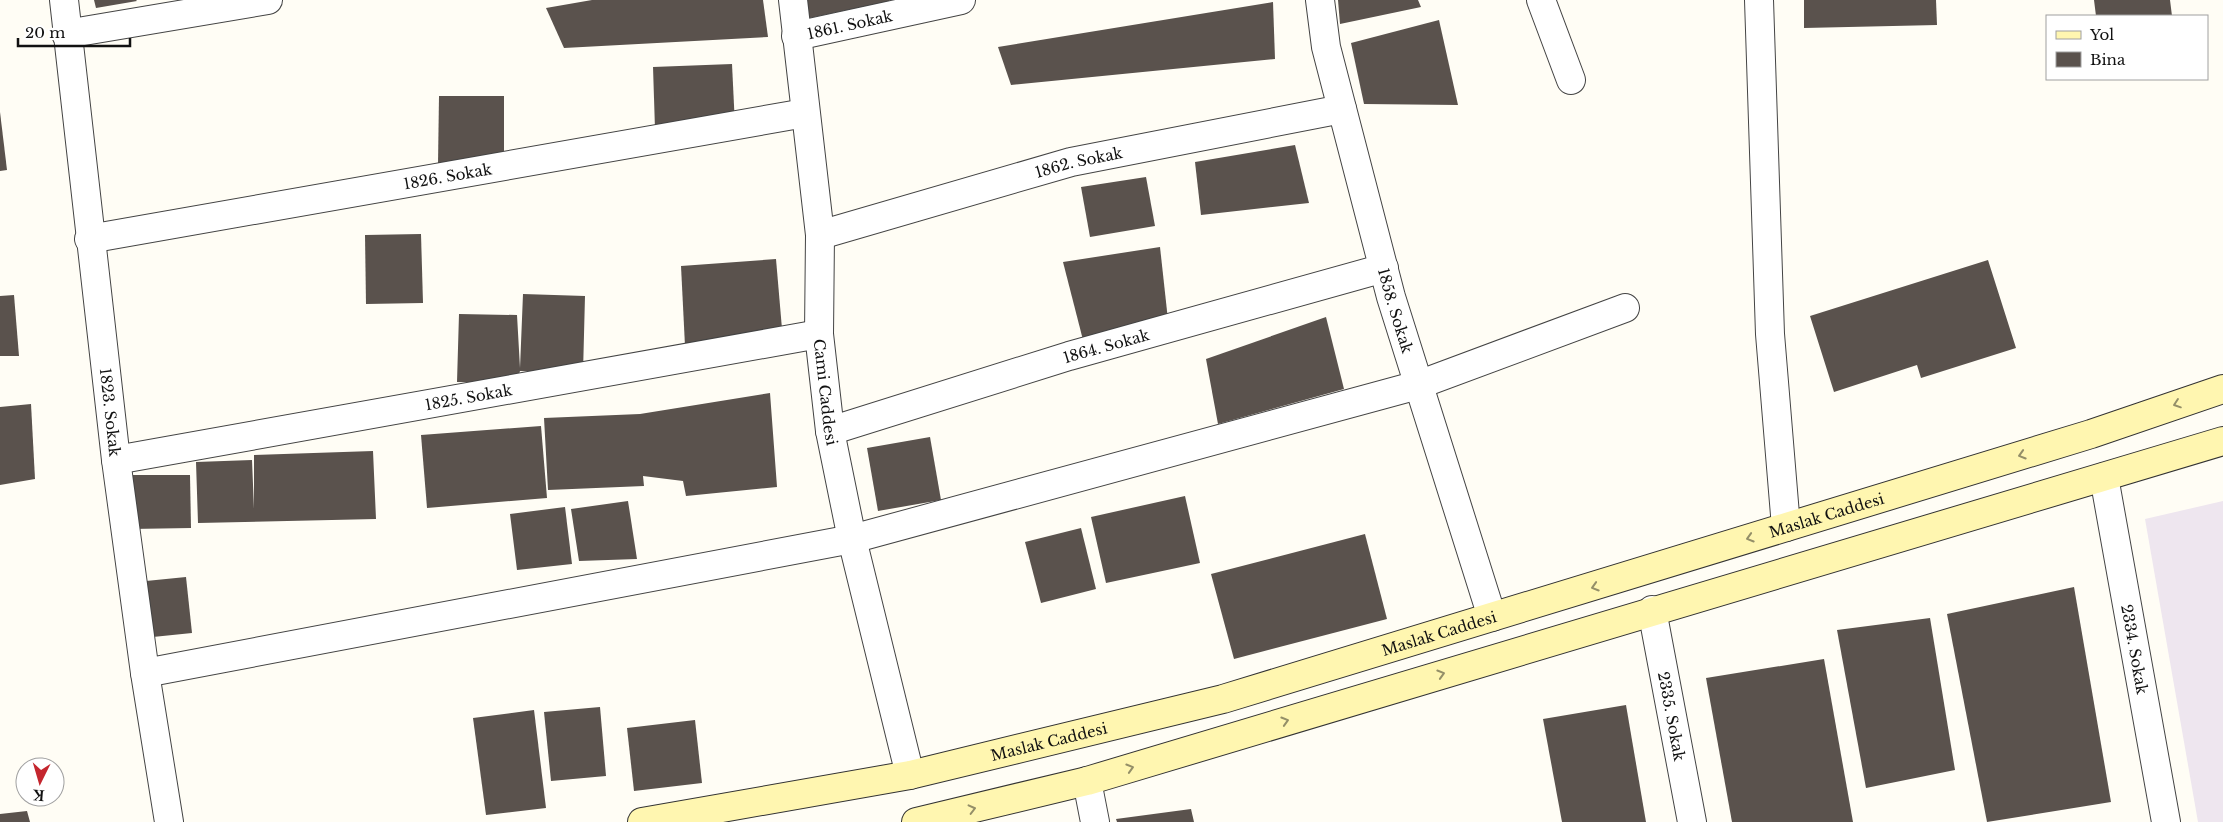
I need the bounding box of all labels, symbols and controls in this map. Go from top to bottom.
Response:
street label: 1861. Sokak [805,6,895,43]
scale bar [18,15,130,47]
legend [2046,15,2208,80]
text: 20 m [25,23,65,42]
text: Yol [2089,25,2114,44]
text: Bina [2090,50,2126,69]
street label: 1862. Sokak [1033,143,1125,181]
street label: 1826. Sokak [402,159,494,193]
street label: 1858. Sokak [1374,266,1418,356]
street label: 1864. Sokak [1061,324,1152,367]
street label: Cami Caddesi [810,338,842,447]
street label: 1823. Sokak [96,367,125,458]
street label: 1825. Sokak [423,380,514,414]
one-way arrow [2173,399,2182,409]
one-way arrow [2019,449,2027,459]
street label: Maslak Caddesi [1767,488,1886,541]
one-way arrow [1746,533,1755,543]
one-way arrow [1591,581,1599,591]
street label: 2334. Sokak [2118,603,2152,697]
street label: Maslak Caddesi [1379,607,1499,660]
one-way arrow [1436,670,1444,680]
street label: 2335. Sokak [1654,670,1690,763]
one-way arrow [1281,716,1289,726]
street label: Maslak Caddesi [989,718,1109,765]
north arrow [15,757,65,807]
one-way arrow [1125,763,1133,773]
text: K [32,785,45,804]
one-way arrow [968,804,977,815]

